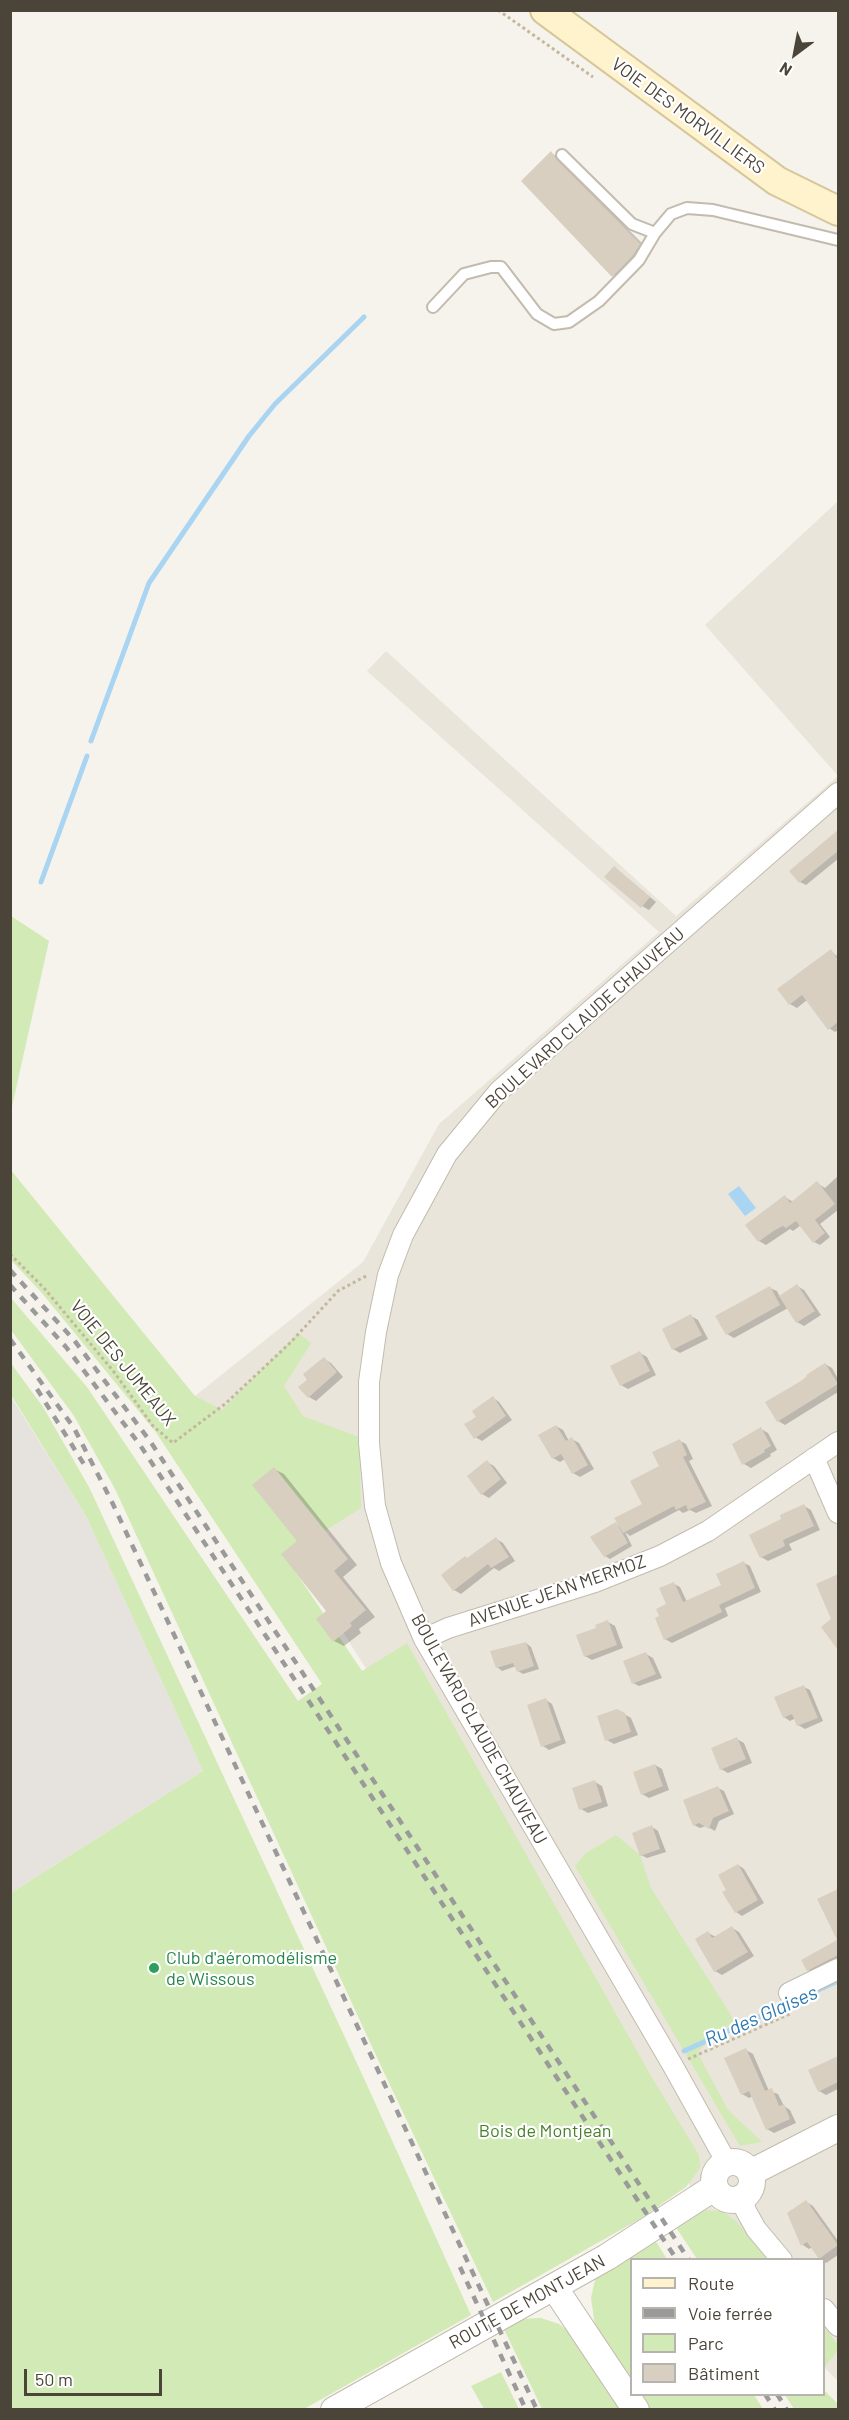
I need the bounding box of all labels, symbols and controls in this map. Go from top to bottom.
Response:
north arrow [765,24,825,84]
street label: VOIE DES MORVILLIERS [607,53,769,179]
text: N [776,59,795,81]
street label: BOULEVARD CLAUDE CHAUVEAU [481,923,689,1113]
street label: VOIE DES JUMEAUX [66,1296,180,1430]
street label: AVENUE JEAN MERMOZ [465,1550,649,1632]
street label: BOULEVARD CLAUDE CHAUVEAU [407,1610,551,1848]
place label: Club d'aéromodélisme de Wissous [166,1947,337,1990]
marker: Club d'aéromodélisme de Wissous [147,1961,161,1975]
water label: Ru des Glaises [701,1980,821,2052]
park label: Bois de Montjean [479,2120,611,2142]
street label: ROUTE DE MONTJEAN [445,2250,609,2354]
legend [630,2258,825,2396]
text: Route [688,2272,734,2294]
text: Voie ferrée [688,2302,773,2324]
text: Parc [688,2332,724,2354]
scale bar [27,2357,165,2395]
text: Bâtiment [688,2362,760,2384]
text: 50 m [35,2368,73,2390]

